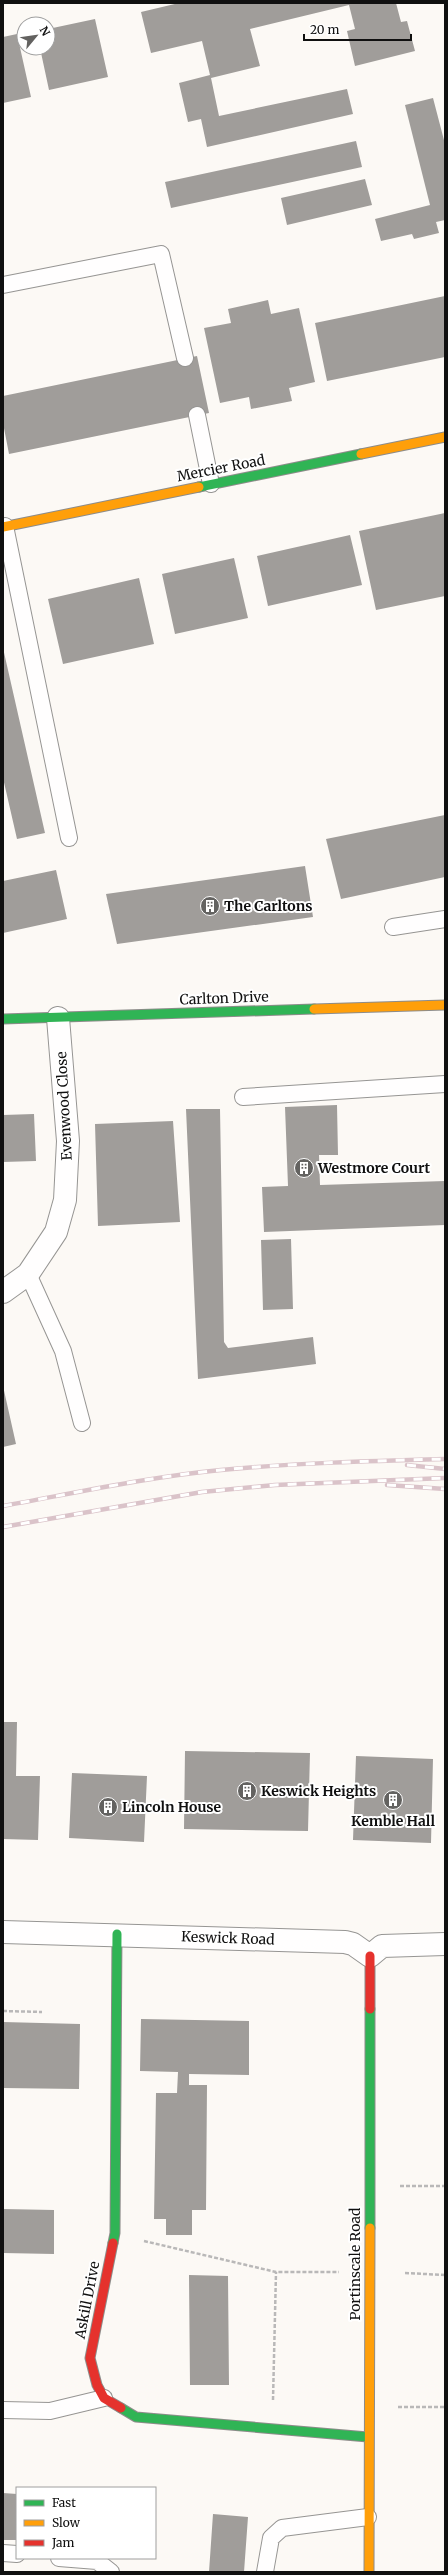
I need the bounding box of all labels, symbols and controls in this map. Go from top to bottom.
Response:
north arrow [16,16,56,56]
scale bar [304,16,411,42]
text: 20 m [310,22,339,37]
text: N [37,24,53,39]
street label: Mercier Road [175,451,267,485]
building icon: The Carltons [199,895,221,917]
place label: The Carltons [224,897,312,915]
street label: Carlton Drive [179,987,269,1009]
street label: Evenwood Close [52,1051,76,1161]
building icon: Westmore Court [293,1157,315,1179]
place label: Westmore Court [317,1159,431,1177]
building icon: Keswick Heights [236,1780,258,1802]
place label: Keswick Heights [261,1782,376,1800]
building icon: Kemble Hall [382,1789,404,1811]
building icon: Lincoln House [97,1796,119,1818]
place label: Lincoln House [122,1798,222,1816]
place label: Kemble Hall [351,1812,435,1830]
street label: Keswick Road [181,1927,276,1949]
street label: Portinscale Road [346,2207,364,2321]
street label: Askill Drive [70,2260,103,2341]
legend [16,2487,156,2559]
text: Fast [52,2495,76,2510]
text: Slow [52,2515,81,2530]
text: Jam [51,2535,75,2550]

